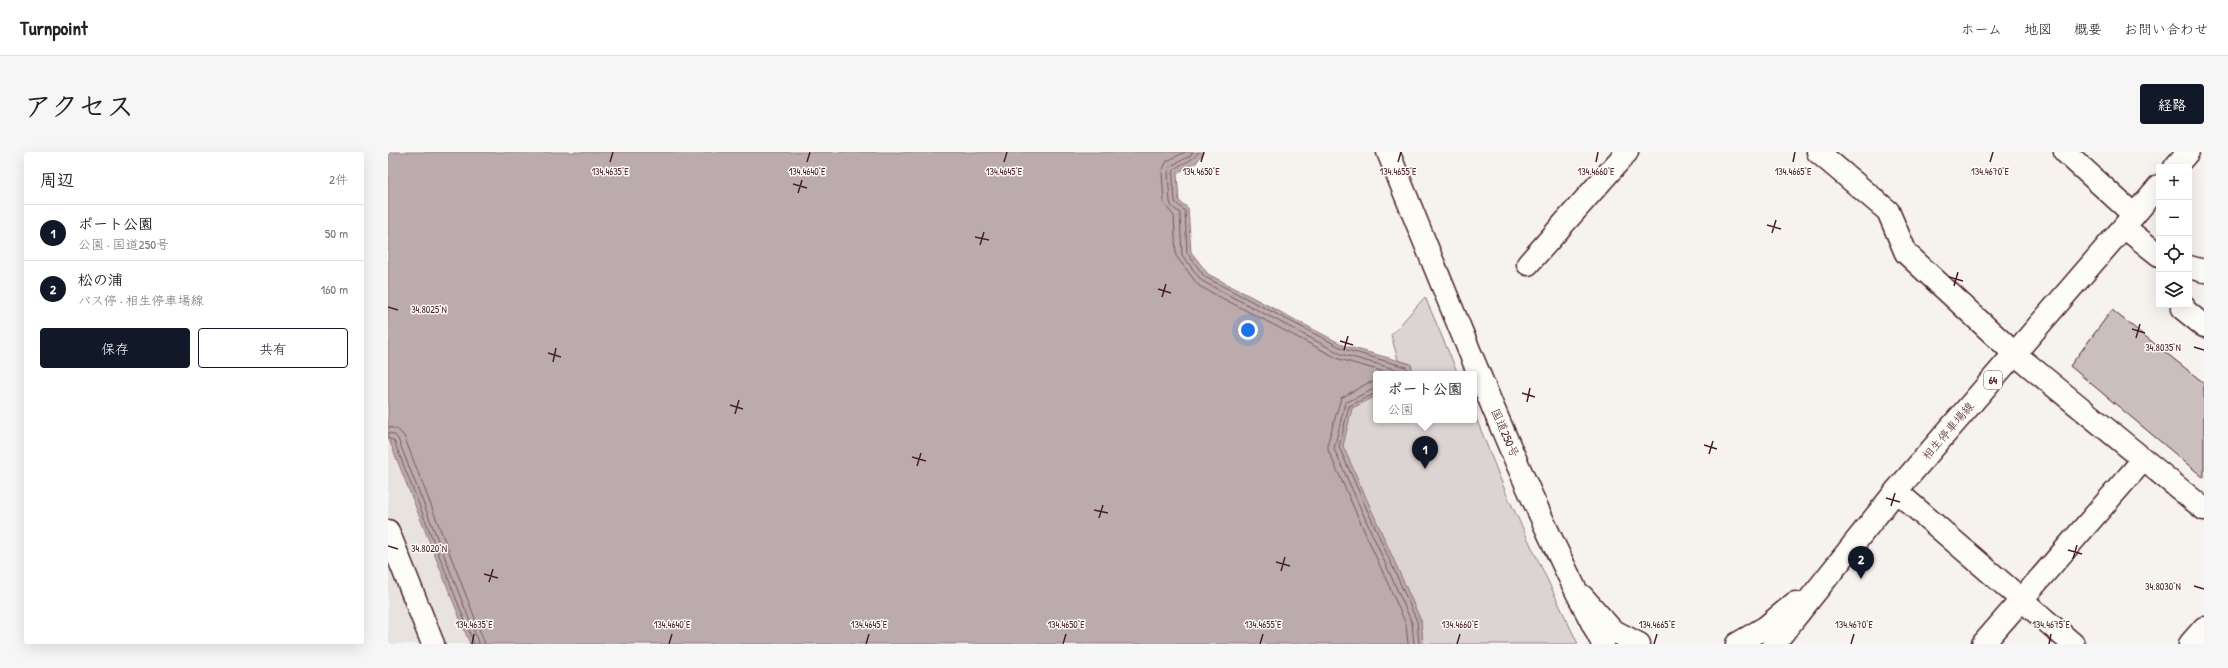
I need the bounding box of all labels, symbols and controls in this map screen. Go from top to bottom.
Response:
text: Turnpoint [20,15,88,41]
text: ホーム [1961,19,2002,38]
text: 地図 [2024,19,2052,38]
text: 概要 [2074,19,2102,38]
text: お問い合わせ [2124,19,2208,38]
button: 経路 [2140,84,2204,124]
text: アクセス [24,87,134,125]
map controls [2156,164,2192,308]
button: + [2156,164,2192,200]
text: 134.4635°E [591,165,629,178]
text: 134.4640°E [789,165,826,178]
text: 134.4645°E [986,165,1023,178]
text: 134.4650°E [1182,165,1220,178]
text: 134.4655°E [1380,165,1417,178]
text: 134.4660°E [1578,165,1615,178]
text: 134.4665°E [1775,165,1812,178]
text: 134.4670°E [1971,165,2010,178]
text: 周辺 [40,168,74,191]
text: 2件 [329,170,348,188]
button: − [2156,200,2192,236]
text: ポート公園 [78,213,153,234]
text: 1 [51,224,55,242]
text: 50 m [325,224,348,242]
text: 公園 · 国道250号 [78,235,169,253]
button: locate [2156,236,2192,272]
text: 松の浦 [78,269,123,290]
button: layers [2156,272,2192,308]
text: 2 [50,280,56,298]
text: 160 m [320,280,348,298]
text: バス停 · 相生停車場線 [78,291,204,309]
text: 34.8025°N [411,303,447,316]
your location [1238,320,1258,340]
button: 保存 [40,328,190,368]
button: 共有 [198,328,348,368]
text: 34.8035°N [2145,341,2181,354]
popup [1373,371,1477,423]
road number: 64 [1984,371,2002,389]
text: ポート公園 [1387,378,1463,399]
street label: 相生停車場線 [1918,398,1978,463]
text: 公園 [1387,400,1414,418]
street label: 国道250号 [1487,406,1524,460]
pin: 1 [1412,436,1438,469]
text: 34.8020°N [411,542,447,555]
pin: 2 [1848,546,1874,579]
text: 34.8030°N [2145,580,2181,593]
text: 134.4635°E [455,618,493,631]
text: 134.4640°E [654,618,691,631]
text: 134.4645°E [851,618,888,631]
text: 134.4650°E [1047,618,1085,631]
text: 134.4655°E [1245,618,1282,631]
text: 134.4660°E [1442,618,1479,631]
text: 134.4665°E [1639,618,1676,631]
text: 134.4670°E [1835,618,1874,631]
text: 134.4675°E [2032,618,2070,631]

